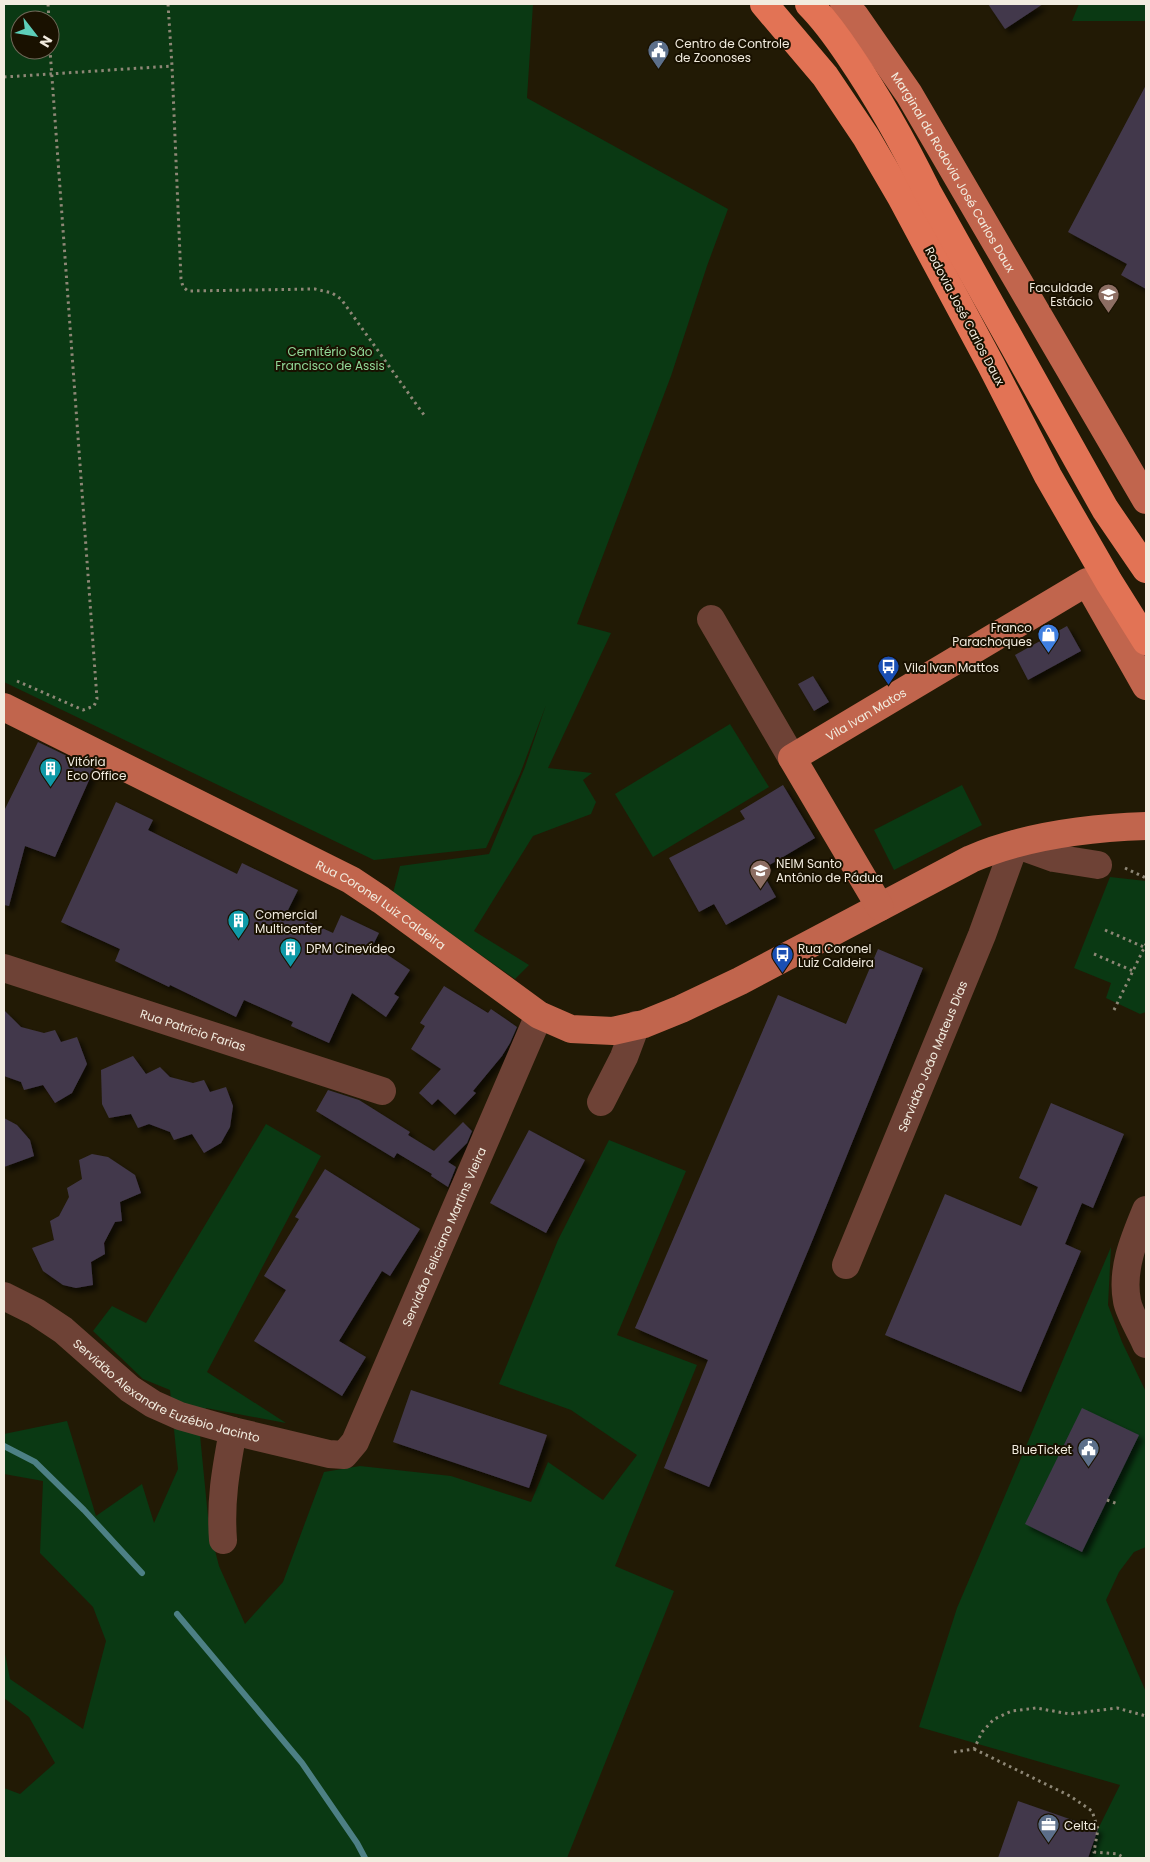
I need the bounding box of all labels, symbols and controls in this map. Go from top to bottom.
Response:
north arrow [10,10,60,60]
text: N [35,32,57,51]
place label: Centro de Controle de Zoonoses [675,35,789,66]
public building icon: Centro de Controle de Zoonoses [647,38,671,69]
street label: Marginal da Rodovia José Carlos Daux [888,68,1020,276]
street label: Rodovia José Carlos Daux [921,244,1009,389]
place label: Faculdade Estácio [1029,279,1093,310]
school or university icon: Faculdade Estácio [1097,282,1121,313]
park label: Cemitério São Francisco de Assis [275,343,385,374]
place label: Franco Parachoques [952,619,1032,650]
shop icon: Franco Parachoques [1036,622,1060,653]
bus stop icon: Vila Ivan Mattos [876,655,900,686]
place label: Vila Ivan Mattos [904,659,999,676]
street label: Vila Ivan Matos [822,683,909,745]
place label: Vitória Eco Office [67,753,126,784]
building icon: Vitória Eco Office [39,756,63,787]
street label: Rua Coronel Luiz Caldeira [313,855,450,953]
place label: NEIM Santo Antônio de Pádua [776,855,883,886]
school or university icon: NEIM Santo Antônio de Pádua [748,858,772,889]
place label: Comercial Multicenter [255,906,322,937]
building icon: Comercial Multicenter [227,909,251,940]
building icon: DPM Cinevídeo [278,936,302,967]
place label: DPM Cinevídeo [306,940,396,957]
place label: Rua Coronel Luiz Caldeira [798,940,874,971]
bus stop icon: Rua Coronel Luiz Caldeira [770,943,794,974]
street label: Servidão João Mateus Dias [893,978,971,1134]
street label: Rua Patrício Farias [138,1004,248,1055]
street label: Servidão Feliciano Martins Vieira [397,1144,490,1329]
street label: Servidão Alexandre Euzébio Jacinto [70,1335,262,1446]
public building icon: BlueTicket [1076,1437,1100,1468]
place label: BlueTicket [1012,1441,1072,1458]
office icon: Celta [1036,1813,1060,1844]
place label: Celta [1064,1817,1096,1834]

